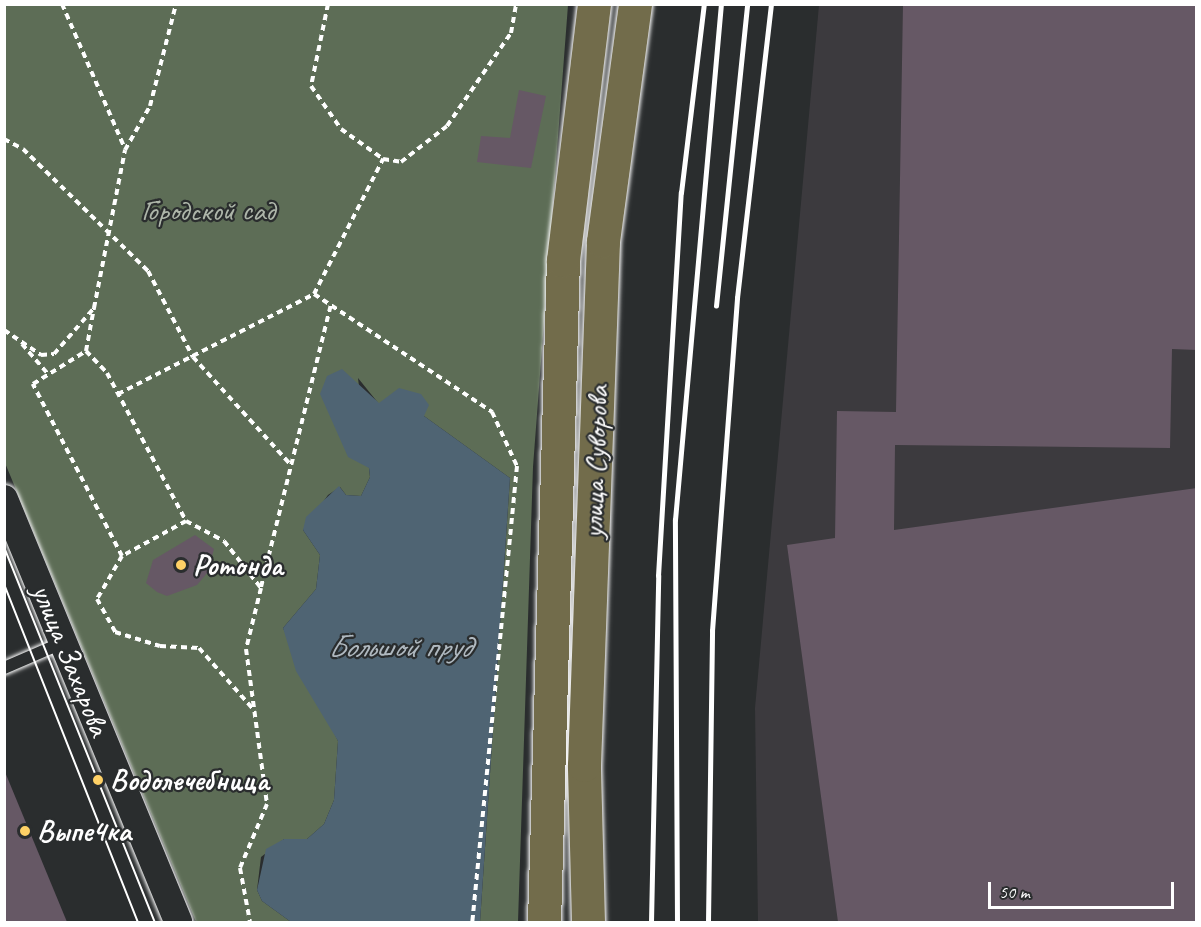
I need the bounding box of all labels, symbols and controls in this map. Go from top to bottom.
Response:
park label: Городской сад [141,192,275,228]
street label: улица Суворова [574,385,616,539]
place label: Ротонда [193,547,283,583]
marker: Ротонда [174,558,188,572]
street label: улица Захарова [24,579,118,741]
water label: Большой пруд [328,628,470,666]
place label: Водолечебница [110,762,269,798]
marker: Водолечебница [91,773,105,787]
place label: Выпе4ка [37,813,131,849]
marker: Выпе4ка [18,824,32,838]
scale bar [991,870,1177,908]
text: 50 m [999,881,1030,903]

